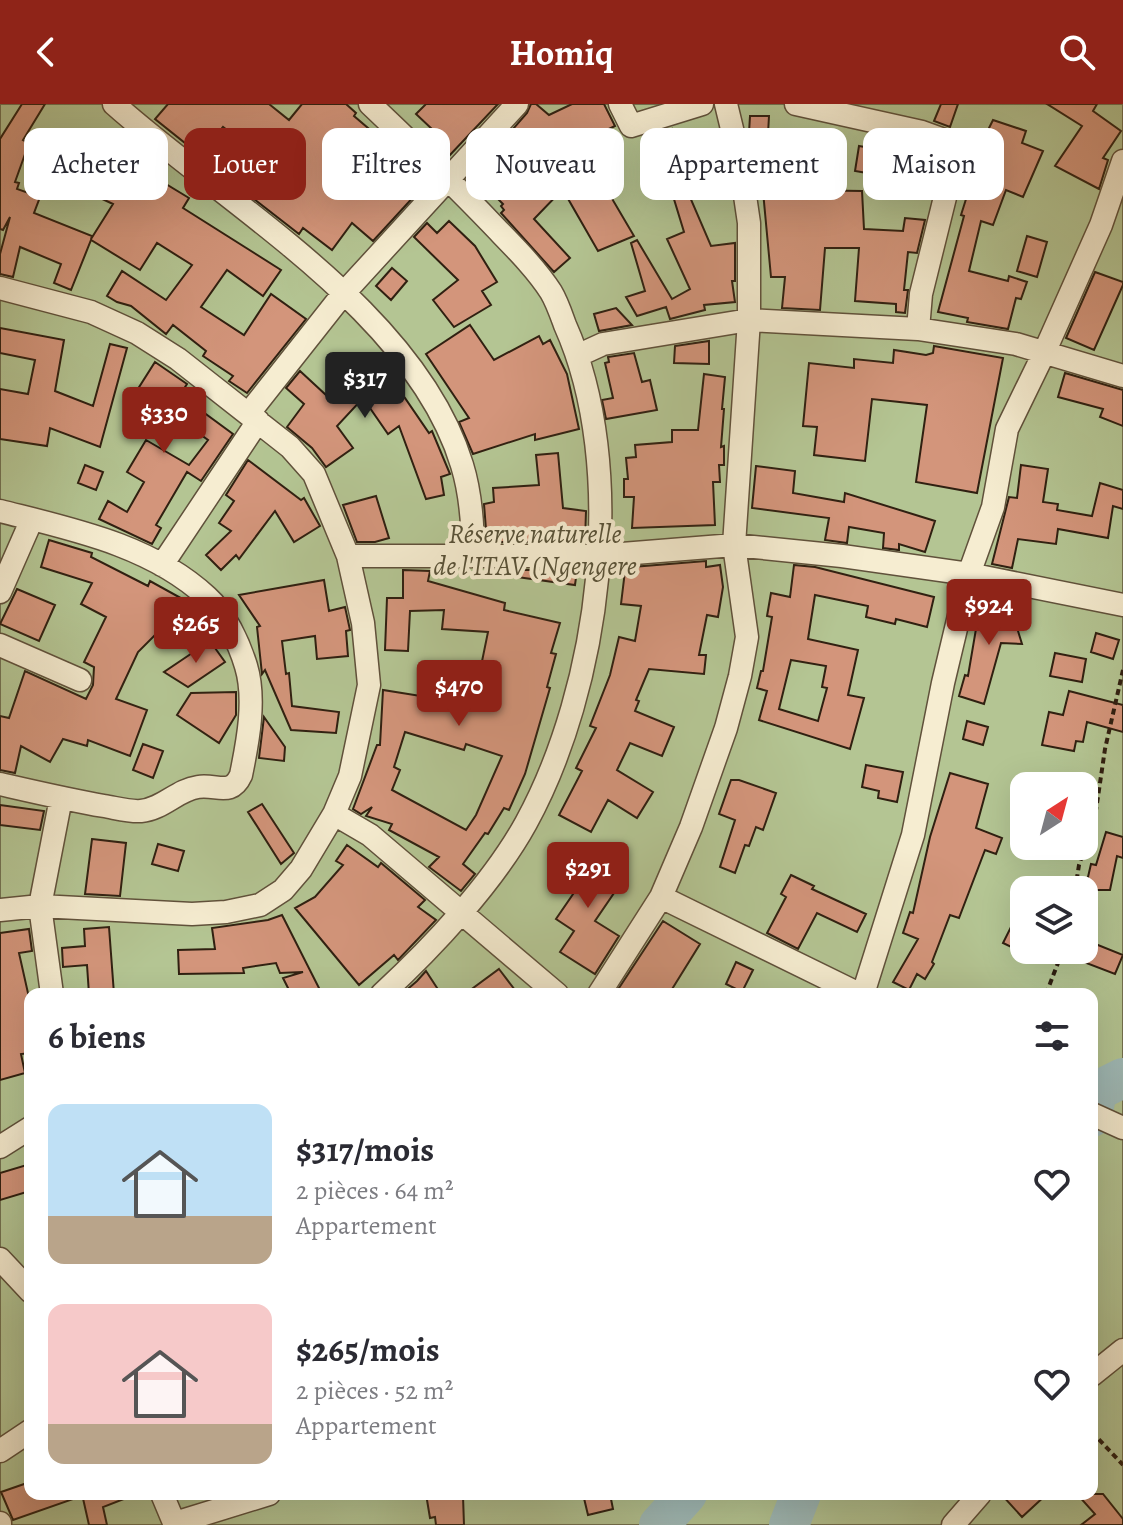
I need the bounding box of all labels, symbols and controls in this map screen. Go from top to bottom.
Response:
text: Homiq [509,28,614,77]
icon: back [24,30,68,74]
icon: search [1055,30,1099,74]
chip: Acheter [24,128,168,200]
chip: Louer [184,128,306,200]
chip: Filtres [322,128,450,200]
chip: Nouveau [466,128,624,200]
chip: Appartement [640,128,847,200]
chip: Maison [863,128,1004,200]
pin: $317 [318,352,412,420]
text: $317 [343,360,387,395]
pin: $330 [117,387,211,455]
text: $330 [140,395,188,430]
park label: Réserve naturelle de l'ITAV (Ngengere [433,515,637,585]
pin: $924 [942,579,1036,647]
text: $924 [965,587,1013,622]
pin: $265 [149,597,243,665]
text: $265 [172,605,220,640]
pin: $470 [412,660,506,728]
text: $470 [435,668,483,703]
north arrow [1010,772,1098,860]
map controls [1010,772,1098,964]
pin: $291 [541,842,635,910]
text: $291 [565,850,611,885]
button: layers [1010,876,1098,964]
text: 6 biens [48,1013,146,1060]
icon: filters [1030,1014,1074,1058]
text: $317/mois [296,1126,434,1173]
icon: home [112,1136,208,1232]
icon: heart [1030,1162,1074,1206]
text: 2 pièces · 64 m² [296,1173,454,1208]
text: Appartement [296,1208,437,1243]
text: $265/mois [296,1326,440,1373]
icon: home [112,1336,208,1432]
icon: heart [1030,1362,1074,1406]
text: 2 pièces · 52 m² [296,1373,453,1408]
text: Appartement [296,1408,437,1443]

